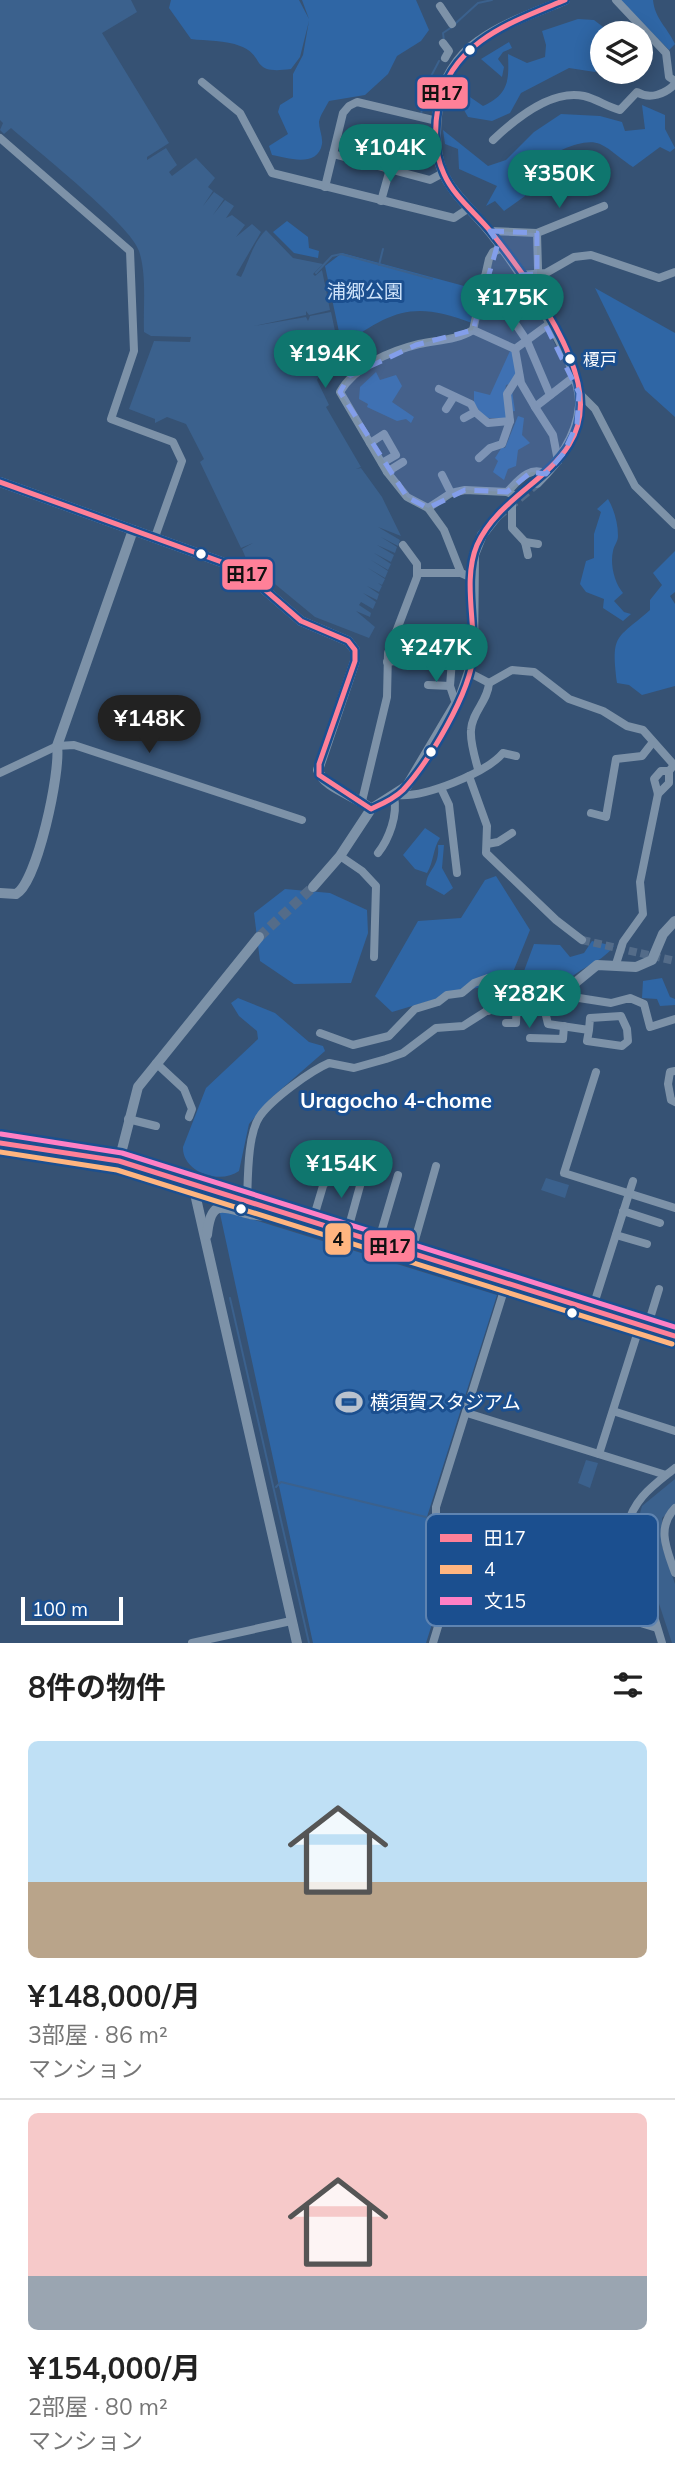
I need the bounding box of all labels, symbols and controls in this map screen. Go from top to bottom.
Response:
map controls [590,21,653,84]
button: layers [590,21,653,84]
unlabelled marker [463,43,477,57]
line badge: 田17 [416,76,469,110]
text: 田17 [421,81,463,105]
pin: ¥104K [341,124,439,184]
text: ¥104K [355,132,425,161]
pin: ¥350K [510,150,608,210]
text: ¥350K [524,158,594,187]
pin: ¥175K [463,274,561,334]
park label: 浦郷公園 [327,279,403,303]
text: ¥175K [477,282,547,311]
pin: ¥194K [276,330,374,390]
text: ¥194K [290,338,360,367]
place label: 榎戸 [583,349,617,370]
marker: 榎戸 [563,352,577,366]
unlabelled marker [194,547,208,561]
line badge: 田17 [221,558,274,591]
text: 田17 [226,562,268,586]
pin: ¥247K [387,624,485,684]
text: ¥247K [401,632,471,661]
pin: ¥148K [100,696,198,755]
text: ¥148K [114,703,184,732]
unlabelled marker [424,745,438,759]
pin: ¥282K [480,970,578,1030]
text: ¥282K [494,978,564,1007]
district label: Uragocho 4-chome [300,1087,492,1113]
pin: ¥154K [292,1140,390,1200]
text: ¥154K [306,1148,376,1177]
unlabelled marker [234,1202,248,1216]
line badge: 4 [324,1222,352,1256]
text: 4 [332,1227,344,1251]
line badge: 田17 [363,1229,416,1263]
text: 田17 [369,1234,411,1258]
unlabelled marker [565,1306,579,1320]
sports icon: 横須賀スタジアム [334,1387,364,1417]
place label: 横須賀スタジアム [370,1390,521,1414]
legend [426,1514,658,1626]
text: 田17 [484,1526,526,1550]
text: 4 [484,1557,495,1581]
text: 文15 [484,1589,526,1613]
scale bar [21,1594,122,1626]
text: 100 m [32,1597,88,1621]
icon: filters [609,1666,647,1704]
text: 8件の物件 [28,1668,166,1706]
icon: home [275,1787,401,1913]
text: ¥148,000/月 [28,1977,201,2015]
text: 3部屋 · 86 m² [28,2020,168,2049]
text: マンション [28,2054,143,2083]
icon: home [275,2159,401,2285]
text: ¥154,000/月 [28,2349,201,2387]
text: 2部屋 · 80 m² [28,2392,168,2421]
text: マンション [28,2426,143,2455]

